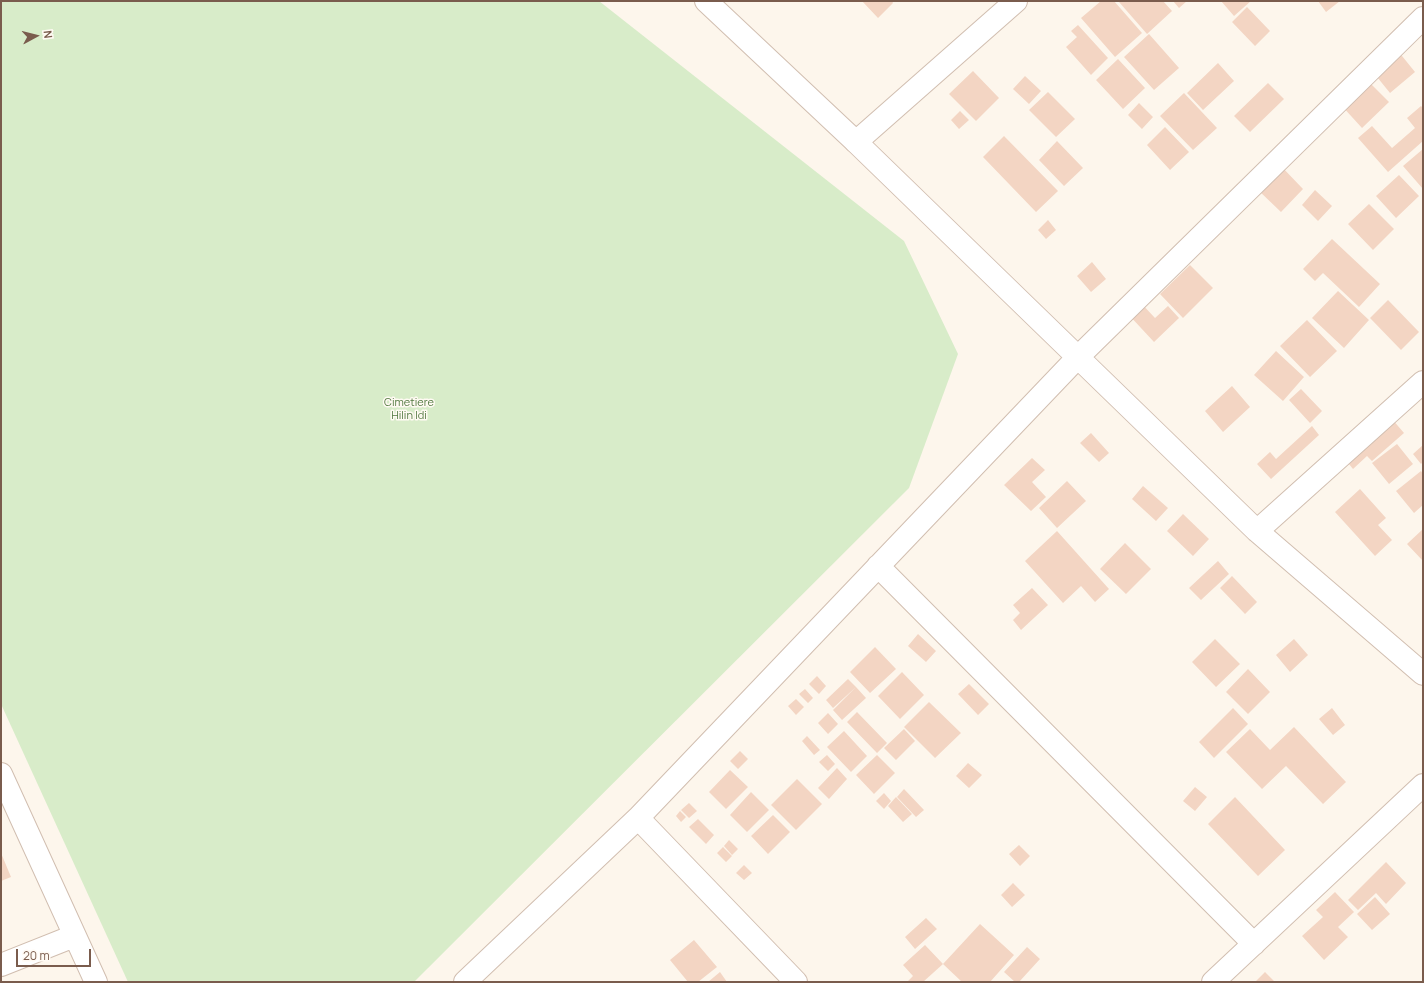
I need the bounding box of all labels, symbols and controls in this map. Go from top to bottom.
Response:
north arrow [16,16,56,56]
text: N [40,30,56,39]
park label: Cimetiere Hilin Idi [384,396,434,422]
scale bar [18,941,93,967]
text: 20 m [23,947,50,964]

